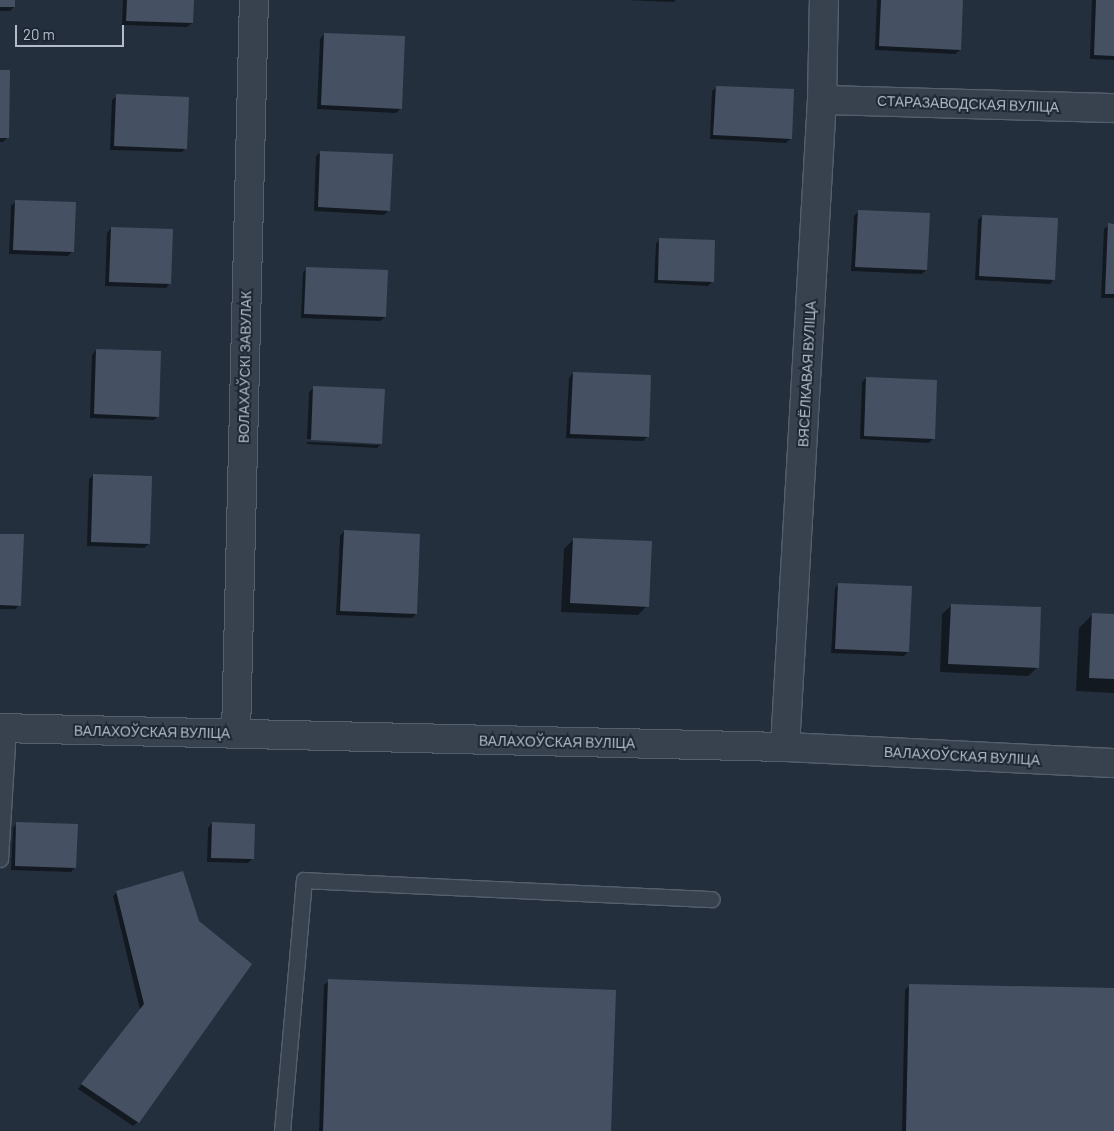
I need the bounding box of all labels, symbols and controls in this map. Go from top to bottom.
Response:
scale bar [18,15,126,47]
text: 20 m [23,25,55,43]
street label: СТАРАЗАВОДСКАЯ ВУЛІЦА [877,92,1059,116]
street label: ВОЛАХАЎСКІ ЗАВУЛАК [235,291,255,443]
street label: ВЯСЁЛКАВАЯ ВУЛІЦА [795,301,819,447]
street label: ВАЛАХОЎСКАЯ ВУЛІЦА [74,722,230,742]
street label: ВАЛАХОЎСКАЯ ВУЛІЦА [479,732,635,752]
street label: ВАЛАХОЎСКАЯ ВУЛІЦА [884,744,1040,768]

